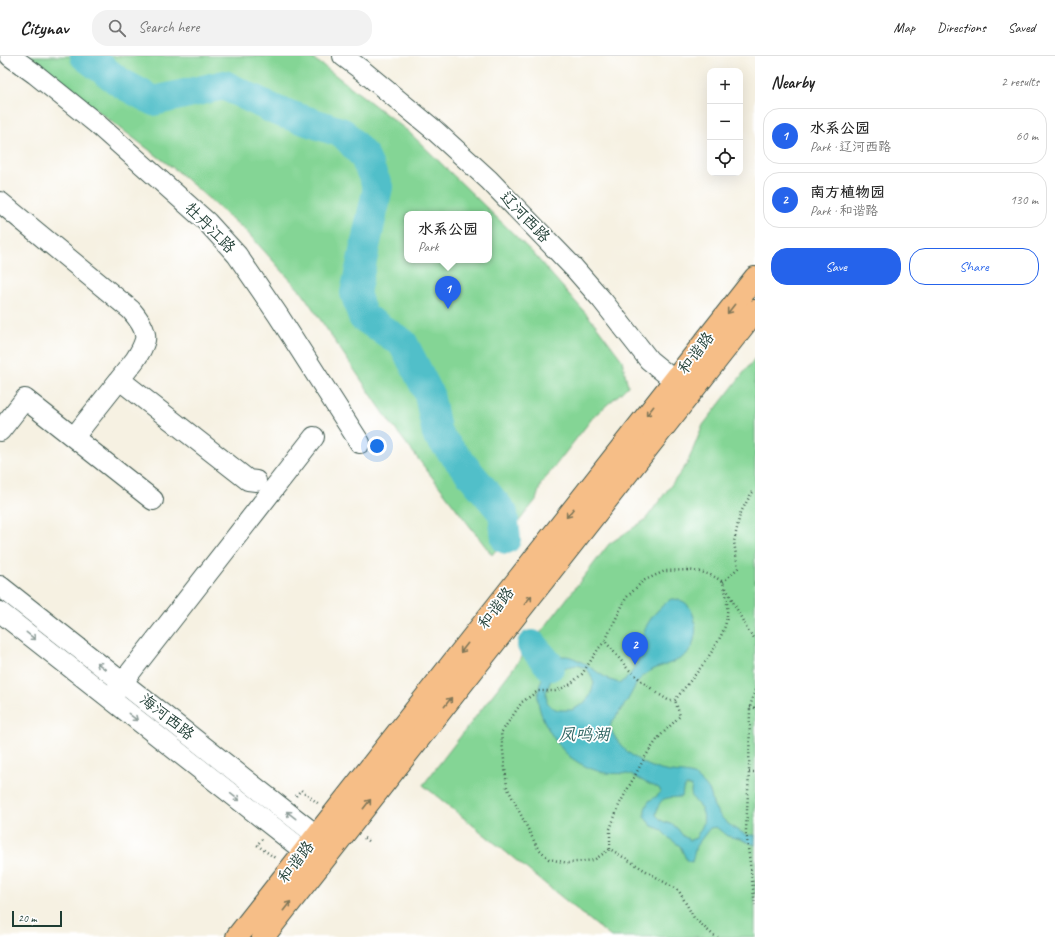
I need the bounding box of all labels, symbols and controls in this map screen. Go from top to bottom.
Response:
search box [92,10,372,46]
text: Citynav [20,16,68,40]
icon: search [106,17,128,39]
text: Search here [138,18,199,37]
text: Map [894,19,915,36]
text: Directions [937,19,986,36]
text: Saved [1008,19,1035,36]
map controls [707,68,743,176]
button: + [707,68,743,104]
text: Nearby [771,72,814,93]
text: 2 results [1001,74,1039,90]
button: − [707,104,743,140]
text: 水系公园 [810,119,870,138]
text: 1 [782,128,788,144]
text: 60 m [1016,128,1038,144]
text: Park · 辽河西路 [810,139,891,155]
button: locate [707,140,743,176]
text: 南方植物园 [810,183,885,202]
street label: 辽河西路 [496,187,554,247]
text: 2 [782,192,788,208]
text: 130 m [1010,192,1038,208]
street label: 牡丹江路 [180,198,240,258]
text: Park · 和谐路 [810,203,878,219]
popup [404,211,492,263]
text: 水系公园 [418,220,478,239]
text: Park [418,239,439,255]
button: Save [771,248,901,285]
button: Share [909,248,1039,285]
pin: 1 [435,276,461,309]
one-way arrow [727,303,735,314]
street label: 和谐路 [673,328,719,378]
one-way arrow [646,406,655,417]
your location [367,436,387,456]
one-way arrow [566,508,574,519]
street label: 和谐路 [473,583,519,633]
one-way arrow [524,594,533,605]
one-way arrow [25,632,36,641]
pin: 2 [622,632,648,665]
one-way arrow [459,643,468,654]
one-way arrow [96,661,107,670]
street label: 海河西路 [136,689,198,745]
one-way arrow [443,696,452,707]
one-way arrow [127,712,138,721]
water label: 凤鸣湖 [559,724,611,745]
one-way arrow [230,793,241,801]
one-way arrow [363,799,372,810]
one-way arrow [286,811,297,820]
street label: 和谐路 [273,837,319,887]
one-way arrow [283,901,291,912]
scale bar [12,909,62,928]
text: 20 m [18,911,37,925]

